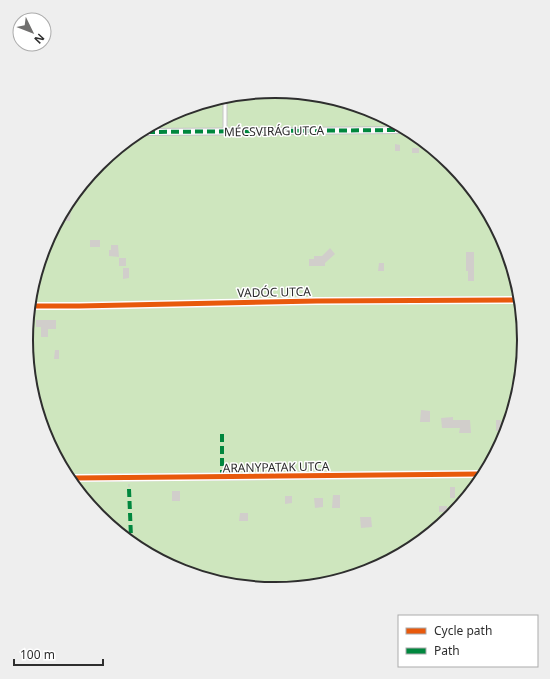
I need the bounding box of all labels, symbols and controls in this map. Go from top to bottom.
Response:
north arrow [12,12,52,52]
text: N [31,31,48,48]
street label: MÉCSVIRÁG UTCA [224,122,325,140]
street label: VADÓC UTCA [237,283,311,301]
street label: ARANYPATAK UTCA [223,458,330,476]
legend [398,615,538,667]
text: Cycle path [434,622,492,639]
scale bar [14,641,103,667]
text: Path [434,642,460,659]
text: 100 m [20,646,55,663]

